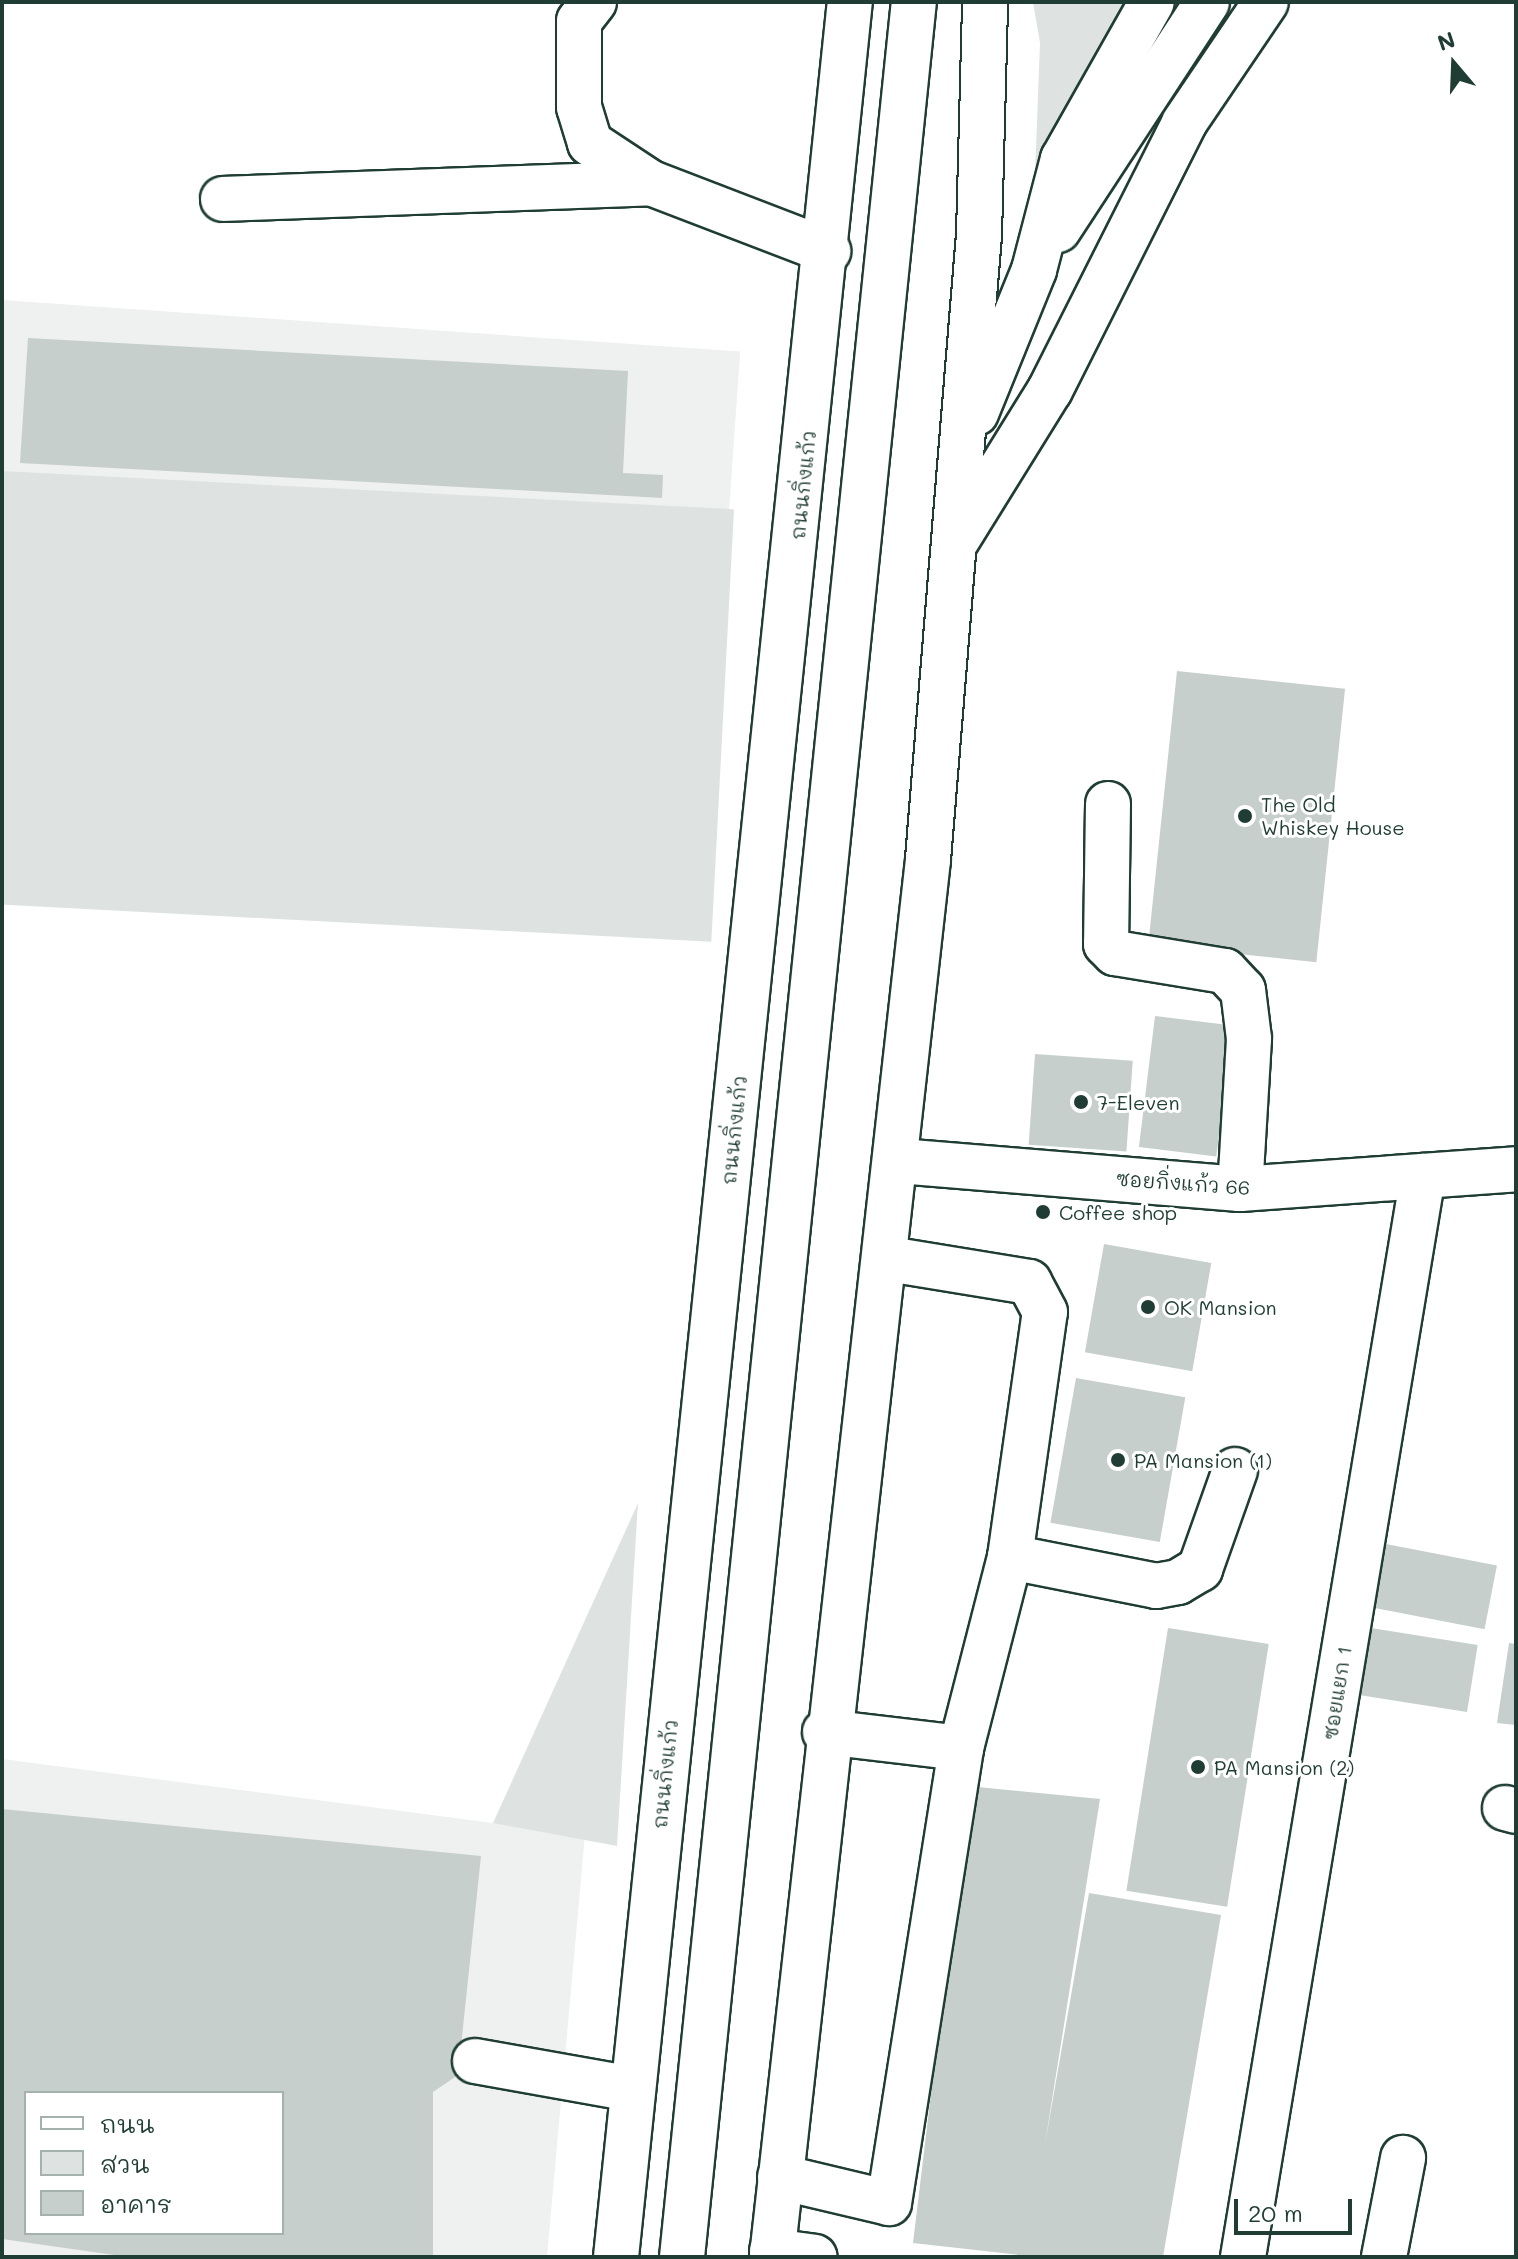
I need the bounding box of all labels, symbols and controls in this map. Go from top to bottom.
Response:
north arrow [1414,24,1494,104]
text: N [1433,24,1459,57]
street label: ถนนกิ่งแก้ว [785,429,821,541]
place label: The Old Whiskey House [1261,792,1405,839]
marker: The Old Whiskey House [1236,807,1254,825]
street label: ถนนกิ่งแก้ว [716,1074,752,1186]
place label: 7-Eleven [1097,1090,1179,1114]
marker: 7-Eleven [1072,1093,1090,1111]
street label: ซอยกิ่งแก้ว 66 [1115,1166,1251,1200]
place label: Coffee shop [1059,1200,1177,1224]
marker: Coffee shop [1034,1203,1052,1221]
place label: OK Mansion [1164,1295,1277,1319]
marker: OK Mansion [1139,1298,1157,1316]
place label: PA Mansion (1) [1134,1448,1272,1472]
marker: PA Mansion (1) [1109,1451,1127,1469]
street label: ซอยแยก 1 [1318,1644,1356,1742]
street label: ถนนกิ่งแก้ว [647,1718,683,1830]
place label: PA Mansion (2) [1214,1755,1354,1779]
marker: PA Mansion (2) [1189,1758,1207,1776]
legend [24,2091,284,2235]
text: ถนน [100,2108,154,2139]
text: สวน [100,2148,150,2179]
scale bar [1238,2183,1356,2233]
text: อาคาร [100,2188,172,2219]
text: 20 m [1248,2197,1303,2228]

